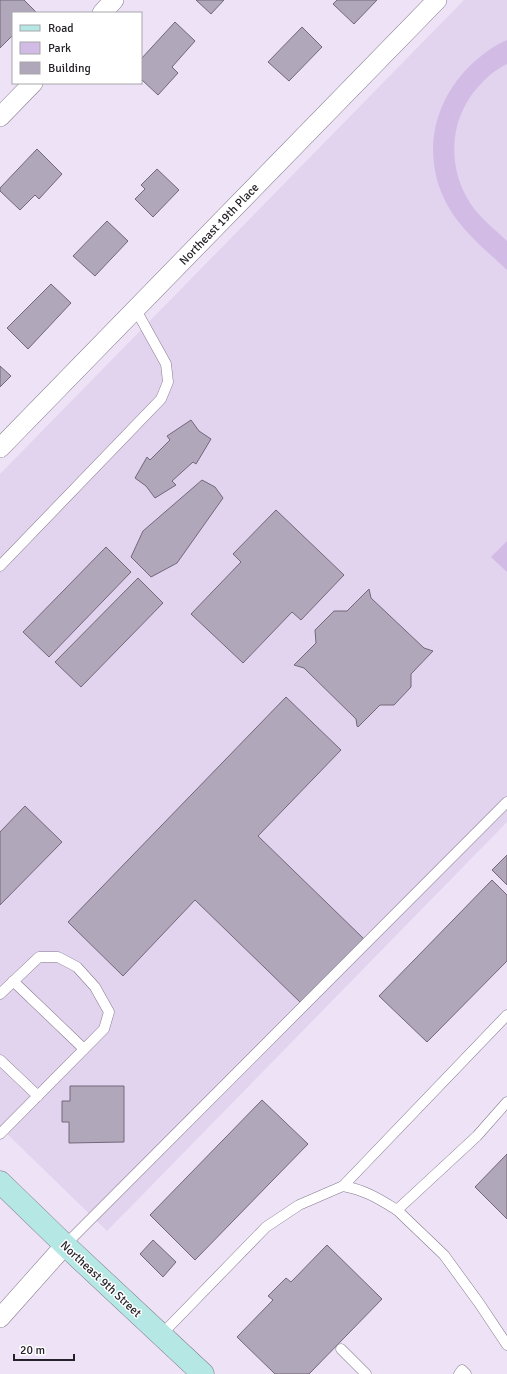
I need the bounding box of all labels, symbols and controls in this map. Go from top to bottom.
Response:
legend [12,12,142,84]
text: Road [48,21,74,36]
text: Park [48,41,71,56]
text: Building [48,61,91,76]
street label: Northeast 19th Place [176,180,262,269]
street label: Northeast 9th Street [57,1238,144,1321]
scale bar [14,1336,74,1362]
text: 20 m [20,1343,45,1358]

